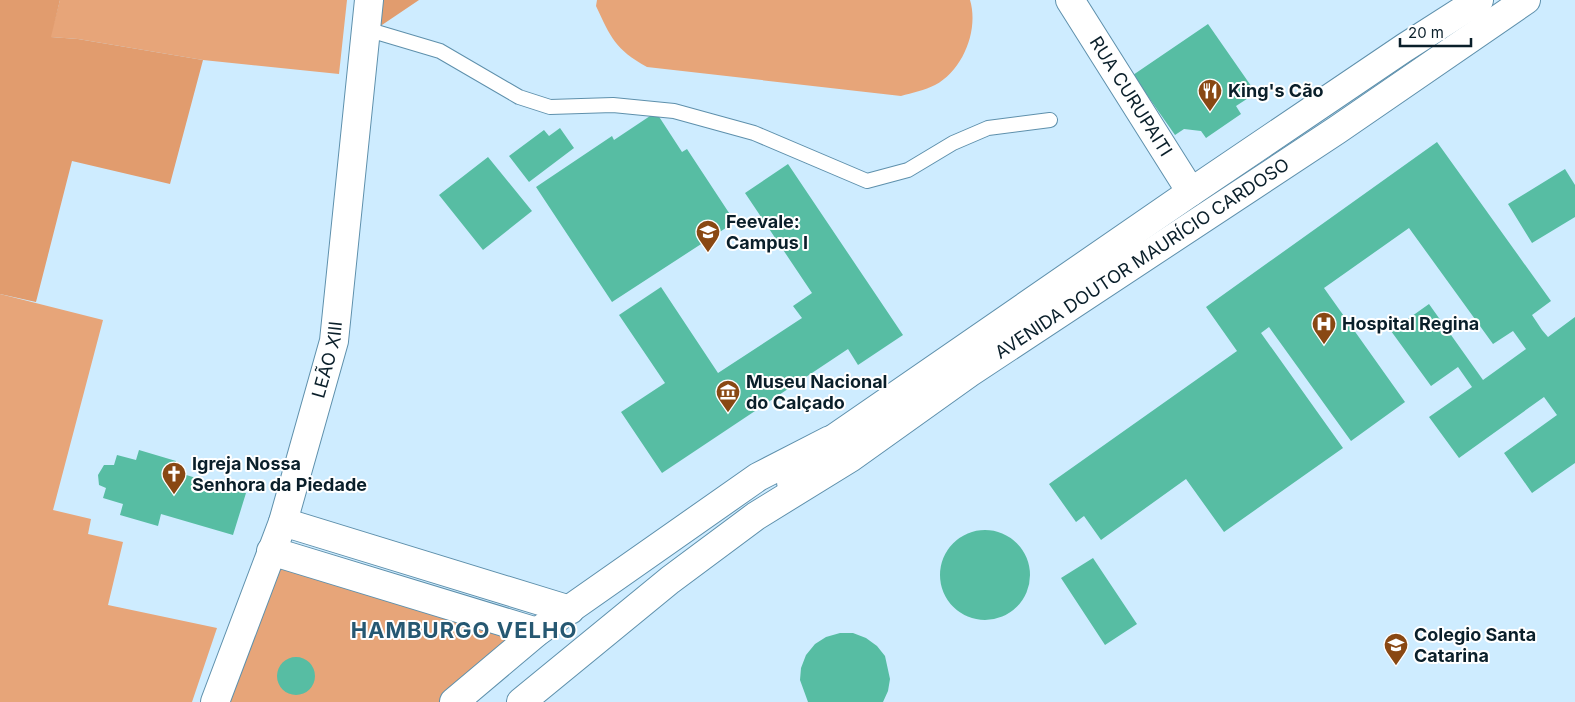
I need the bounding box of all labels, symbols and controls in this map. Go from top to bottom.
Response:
scale bar [1400,15,1471,47]
text: 20 m [1408,23,1444,42]
street label: RUA CURUPAITI [1086,32,1177,160]
restaurant icon: King's Cão [1197,78,1223,112]
place label: King's Cão [1228,80,1324,101]
street label: AVENIDA DOUTOR MAURÍCIO CARDOSO [991,153,1293,363]
place label: Feevale: Campus I [726,211,808,253]
school or university icon: Feevale: Campus I [695,219,721,253]
hospital icon: Hospital Regina [1311,311,1337,345]
place label: Hospital Regina [1342,313,1479,334]
street label: LEÃO XIII [307,320,346,400]
place label: Museu Nacional do Calçado [746,371,887,413]
museum icon: Museu Nacional do Calçado [715,379,741,413]
place label: Igreja Nossa Senhora da Piedade [192,453,367,495]
church icon: Igreja Nossa Senhora da Piedade [161,461,187,495]
district label: HAMBURGO VELHO [351,617,577,643]
place label: Colegio Santa Catarina [1414,624,1536,666]
school or university icon: Colegio Santa Catarina [1383,632,1409,666]

